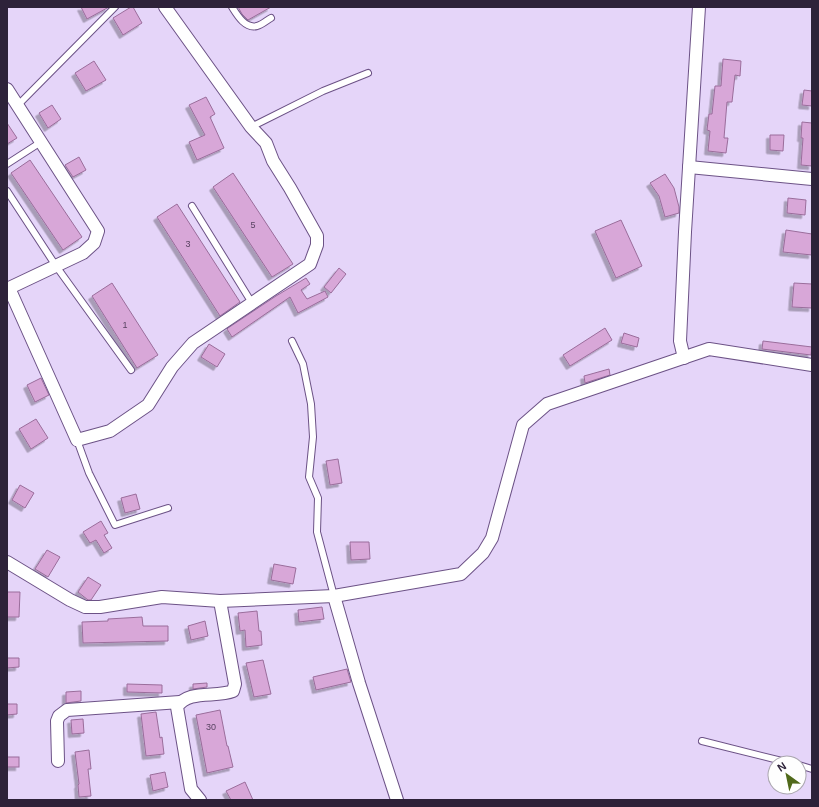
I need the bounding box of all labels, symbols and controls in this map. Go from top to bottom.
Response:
house number: 5 [250,220,256,230]
house number: 3 [185,239,191,249]
house number: 1 [122,320,128,330]
house number: 30 [206,722,216,732]
north arrow [767,755,807,795]
text: N [775,759,788,774]

